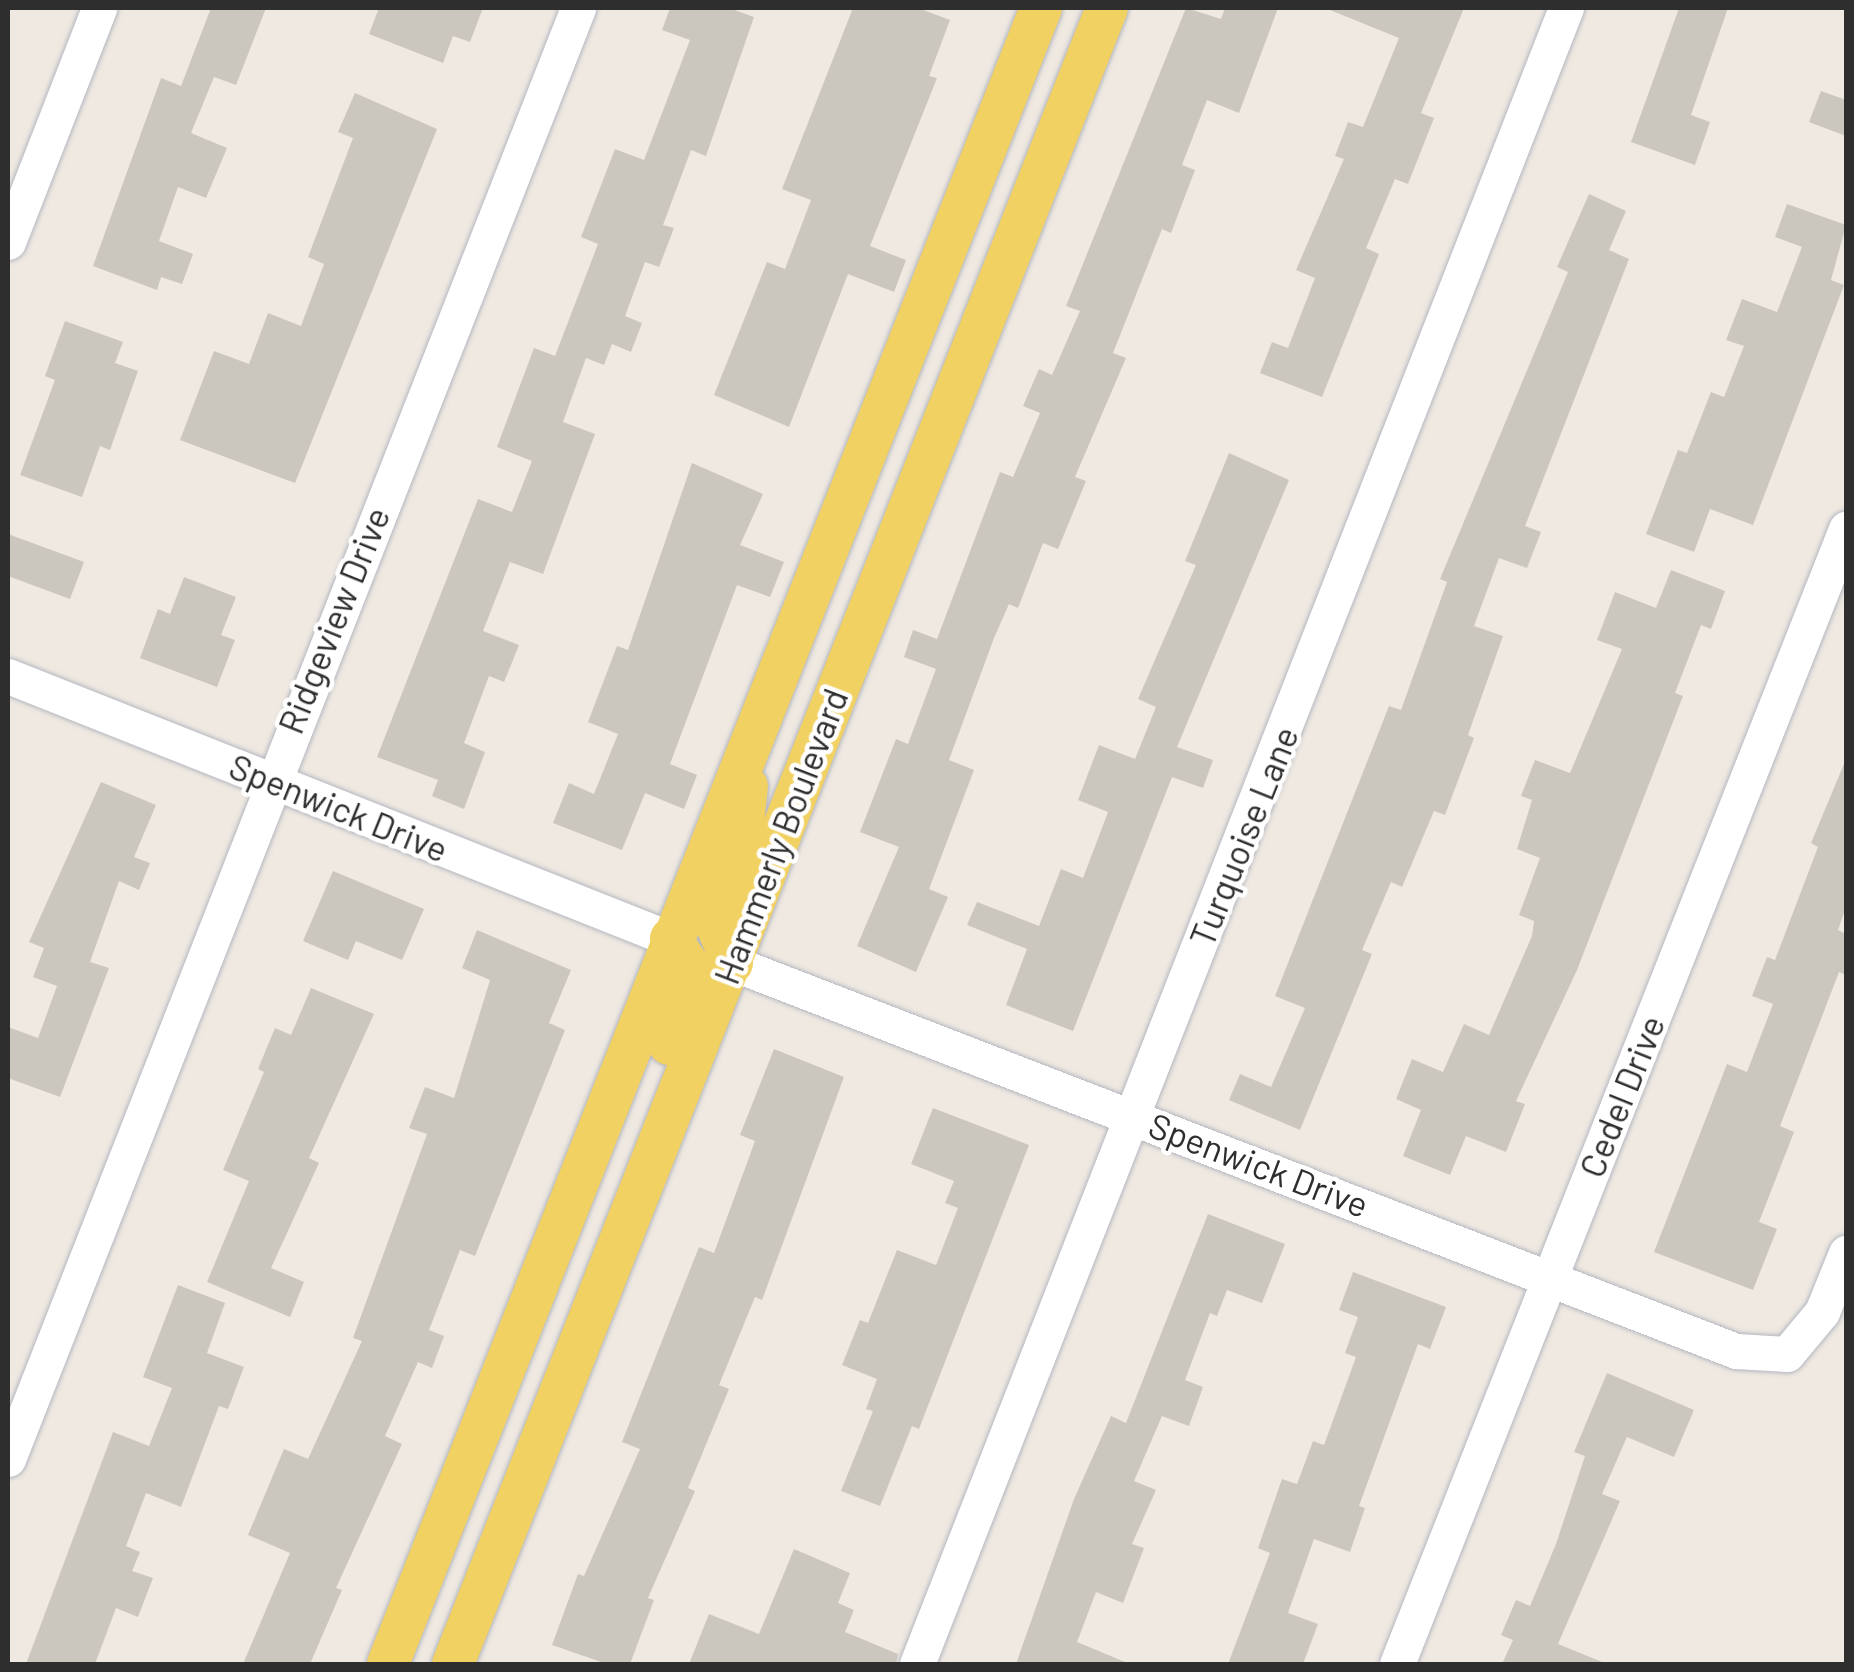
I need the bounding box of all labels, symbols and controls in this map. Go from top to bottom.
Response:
street label: Ridgeview Drive [269,501,397,739]
street label: Hammerly Boulevard [704,682,856,990]
street label: Turquoise Lane [1180,720,1306,952]
street label: Spenwick Drive [224,744,454,870]
street label: Cedel Drive [1570,1009,1672,1183]
street label: Spenwick Drive [1143,1103,1375,1225]

